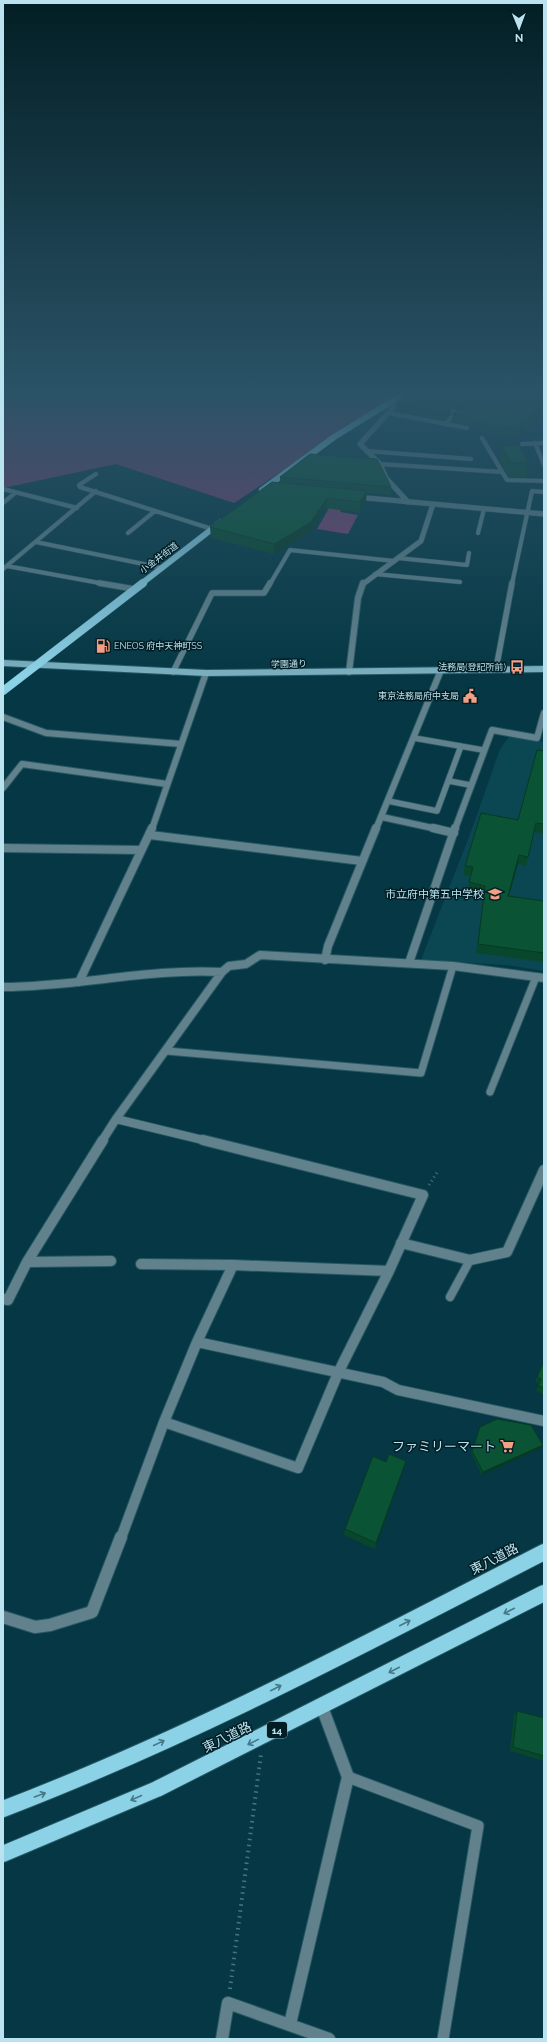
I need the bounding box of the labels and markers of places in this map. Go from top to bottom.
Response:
fuel station icon: ENEOS 府中天神町SS [95,638,111,654]
place label: ENEOS 府中天神町SS [114,641,203,651]
bus stop icon: 法務局(登記所前) [509,659,525,675]
place label: 法務局(登記所前) [438,662,507,672]
public building icon: 東京法務局府中支局 [462,688,478,704]
place label: 東京法務局府中支局 [378,691,459,701]
school or university icon: 市立府中第五中学校 [487,886,503,902]
place label: 市立府中第五中学校 [385,888,484,901]
supermarket icon: ファミリーマート [499,1438,515,1454]
place label: ファミリーマート [392,1439,496,1454]

